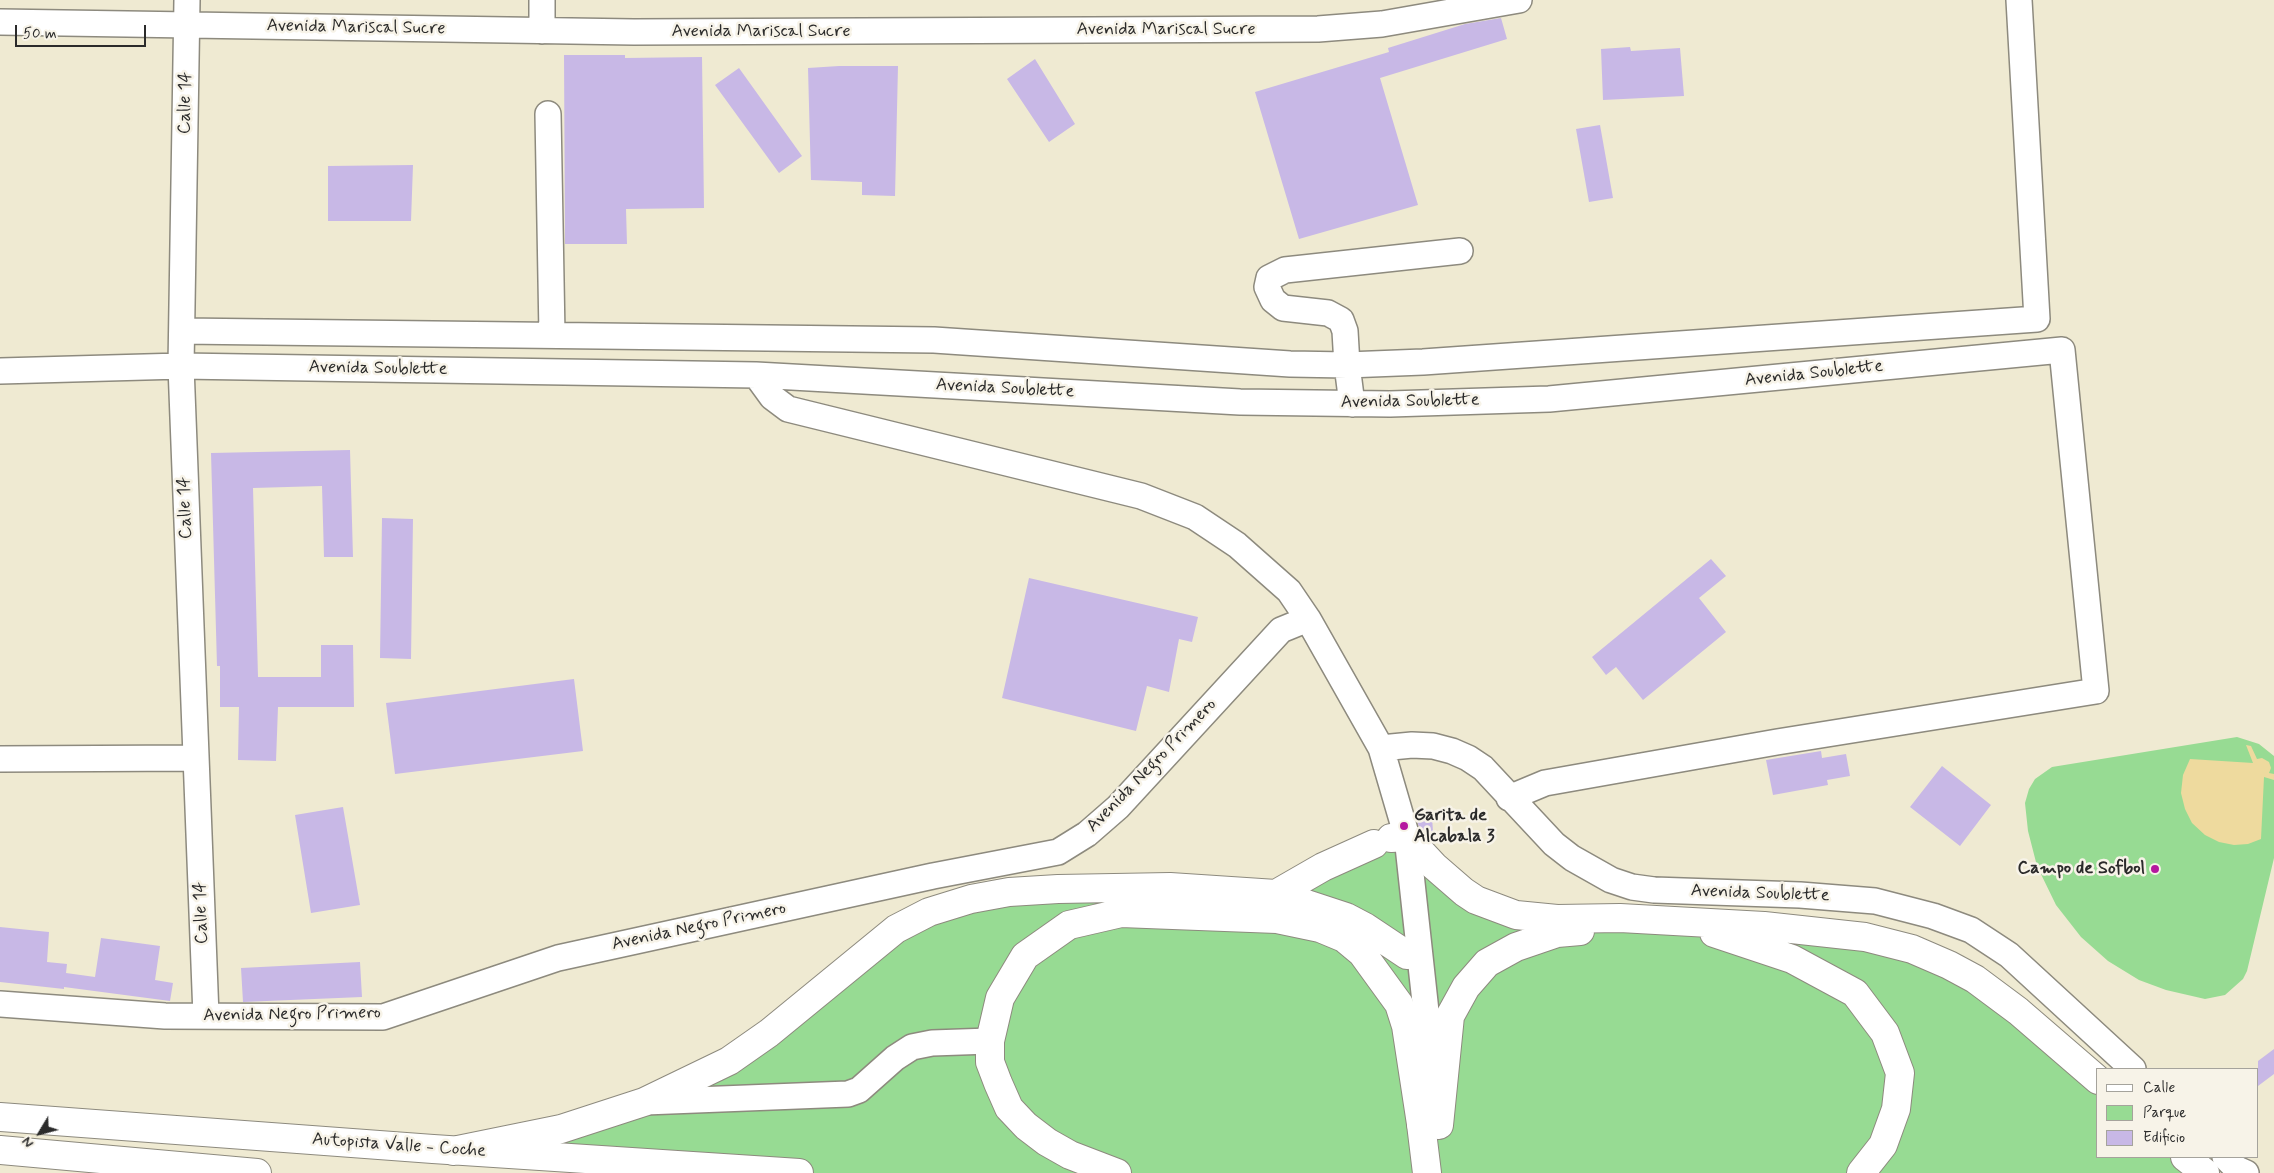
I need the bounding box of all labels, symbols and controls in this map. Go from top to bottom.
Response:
scale bar [18,15,149,47]
street label: Avenida Mariscal Sucre [266,16,446,40]
street label: Avenida Mariscal Sucre [1076,19,1256,41]
street label: Avenida Mariscal Sucre [671,21,851,43]
text: 50 m [23,24,57,44]
street label: Calle 14 [175,72,197,134]
street label: Avenida Soublette [1744,356,1884,392]
street label: Avenida Soublette [308,357,448,381]
street label: Avenida Soublette [935,375,1075,403]
street label: Avenida Soublette [1340,390,1480,414]
street label: Calle 14 [174,476,198,540]
street label: Avenida Negro Primero [1083,695,1221,837]
place label: Garita de Alcabala 3 [1414,805,1495,848]
marker: Garita de Alcabala 3 [1398,820,1410,832]
place label: Campo de Sofbol [2017,858,2145,880]
marker: Campo de Sofbol [2149,863,2161,875]
street label: Calle 14 [190,881,214,945]
street label: Avenida Soublette [1690,881,1830,907]
street label: Avenida Negro Primero [610,898,788,956]
street label: Avenida Negro Primero [203,1003,381,1027]
legend [2096,1068,2259,1158]
text: Calle [2143,1078,2175,1098]
text: Parque [2143,1103,2186,1123]
north arrow [15,1108,65,1158]
text: Edificio [2143,1128,2185,1148]
street label: Autopista Valle - Coche [311,1129,487,1163]
text: N [18,1133,38,1151]

